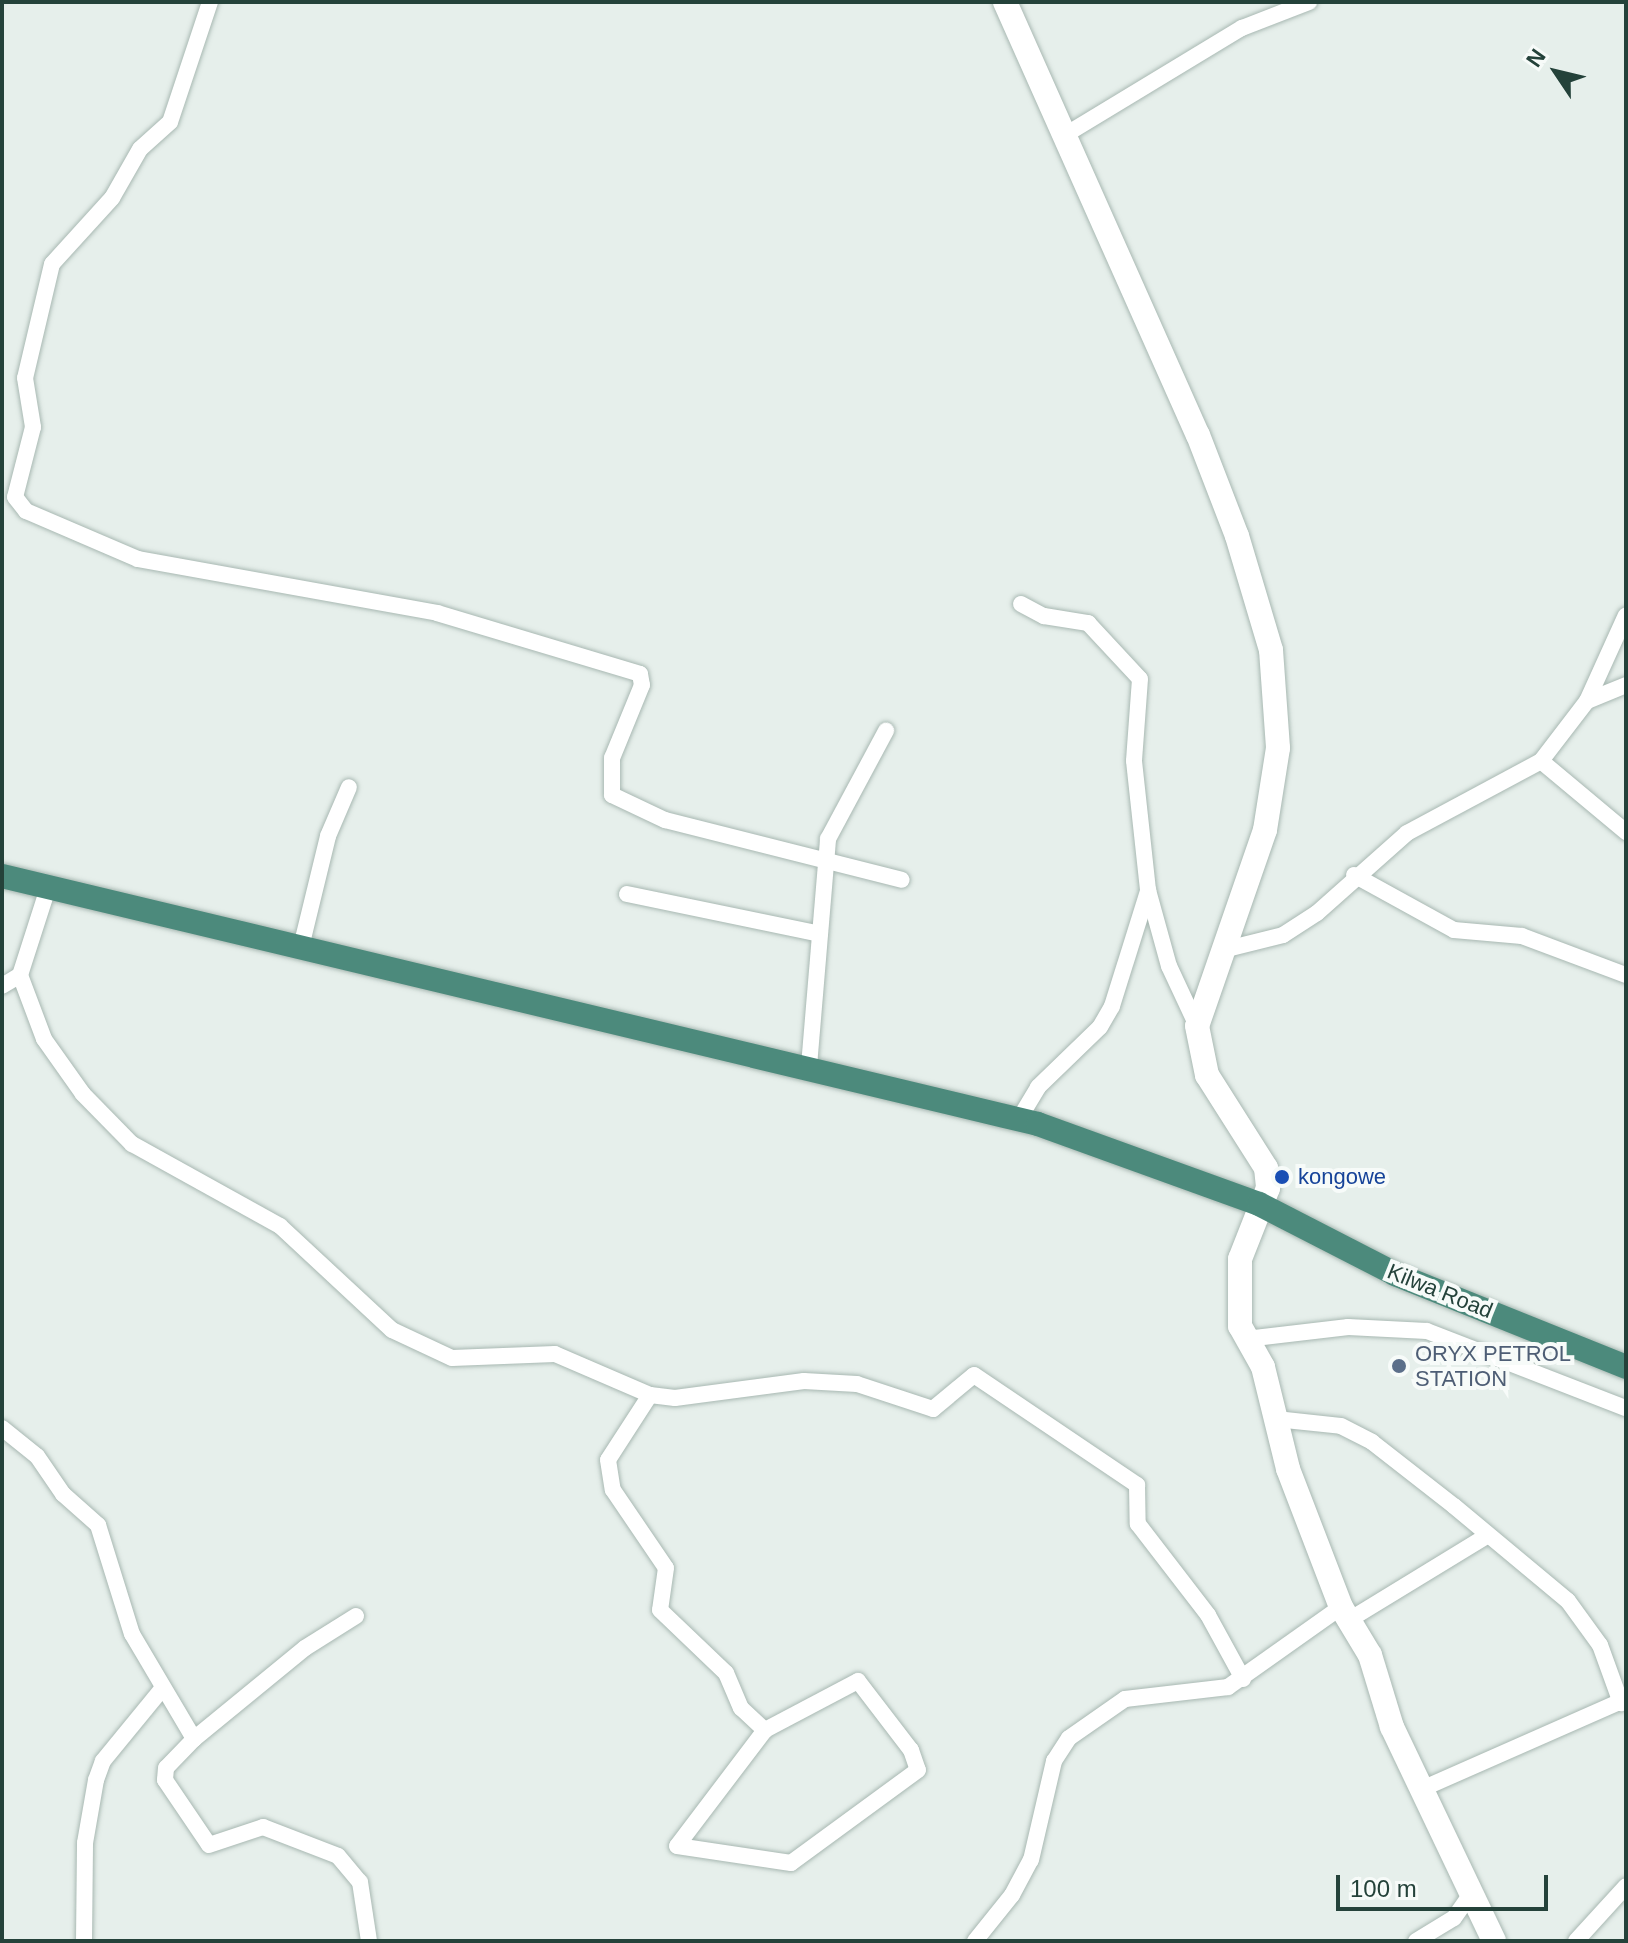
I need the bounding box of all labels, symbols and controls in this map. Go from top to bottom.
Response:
north arrow [1516,32,1596,112]
text: N [1521,44,1551,72]
place label: kongowe [1298,1164,1386,1190]
marker: kongowe [1273,1168,1291,1186]
street label: Kilwa Road [1383,1258,1497,1324]
place label: ORYX PETROL STATION [1415,1340,1571,1392]
marker: ORYX PETROL STATION [1390,1357,1408,1375]
scale bar [1340,1859,1552,1909]
text: 100 m [1350,1875,1417,1902]

